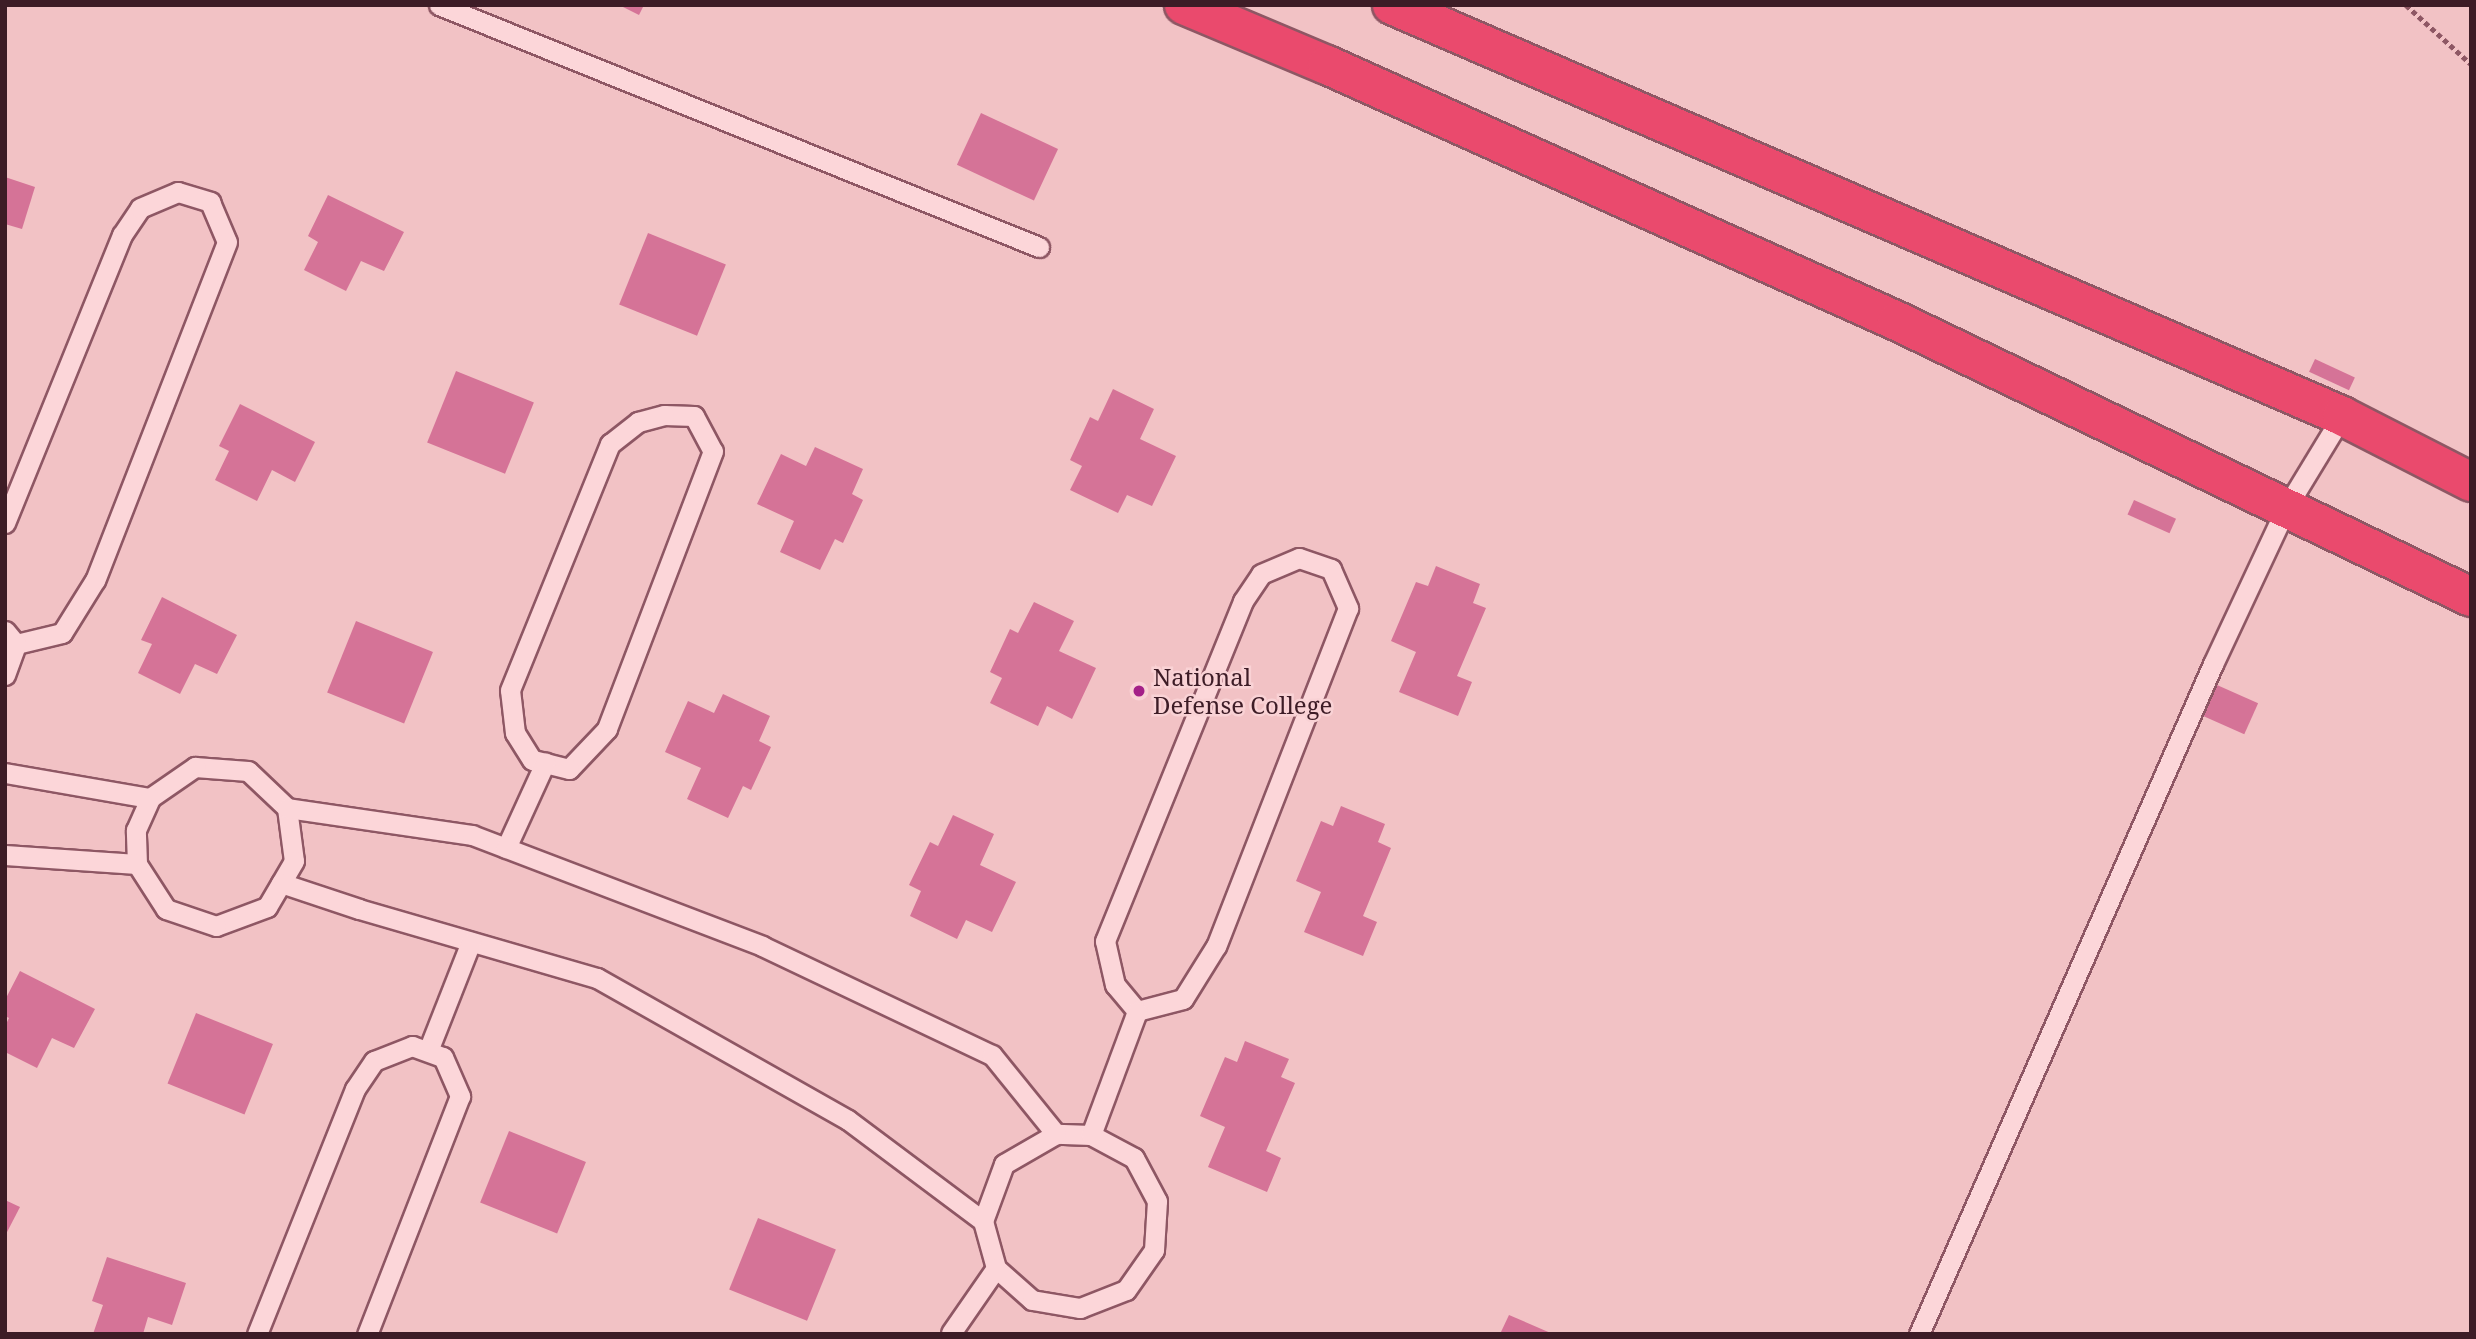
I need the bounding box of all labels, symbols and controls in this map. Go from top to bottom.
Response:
place label: National Defense College [1153,663,1332,719]
marker: National Defense College [1131,683,1147,699]

